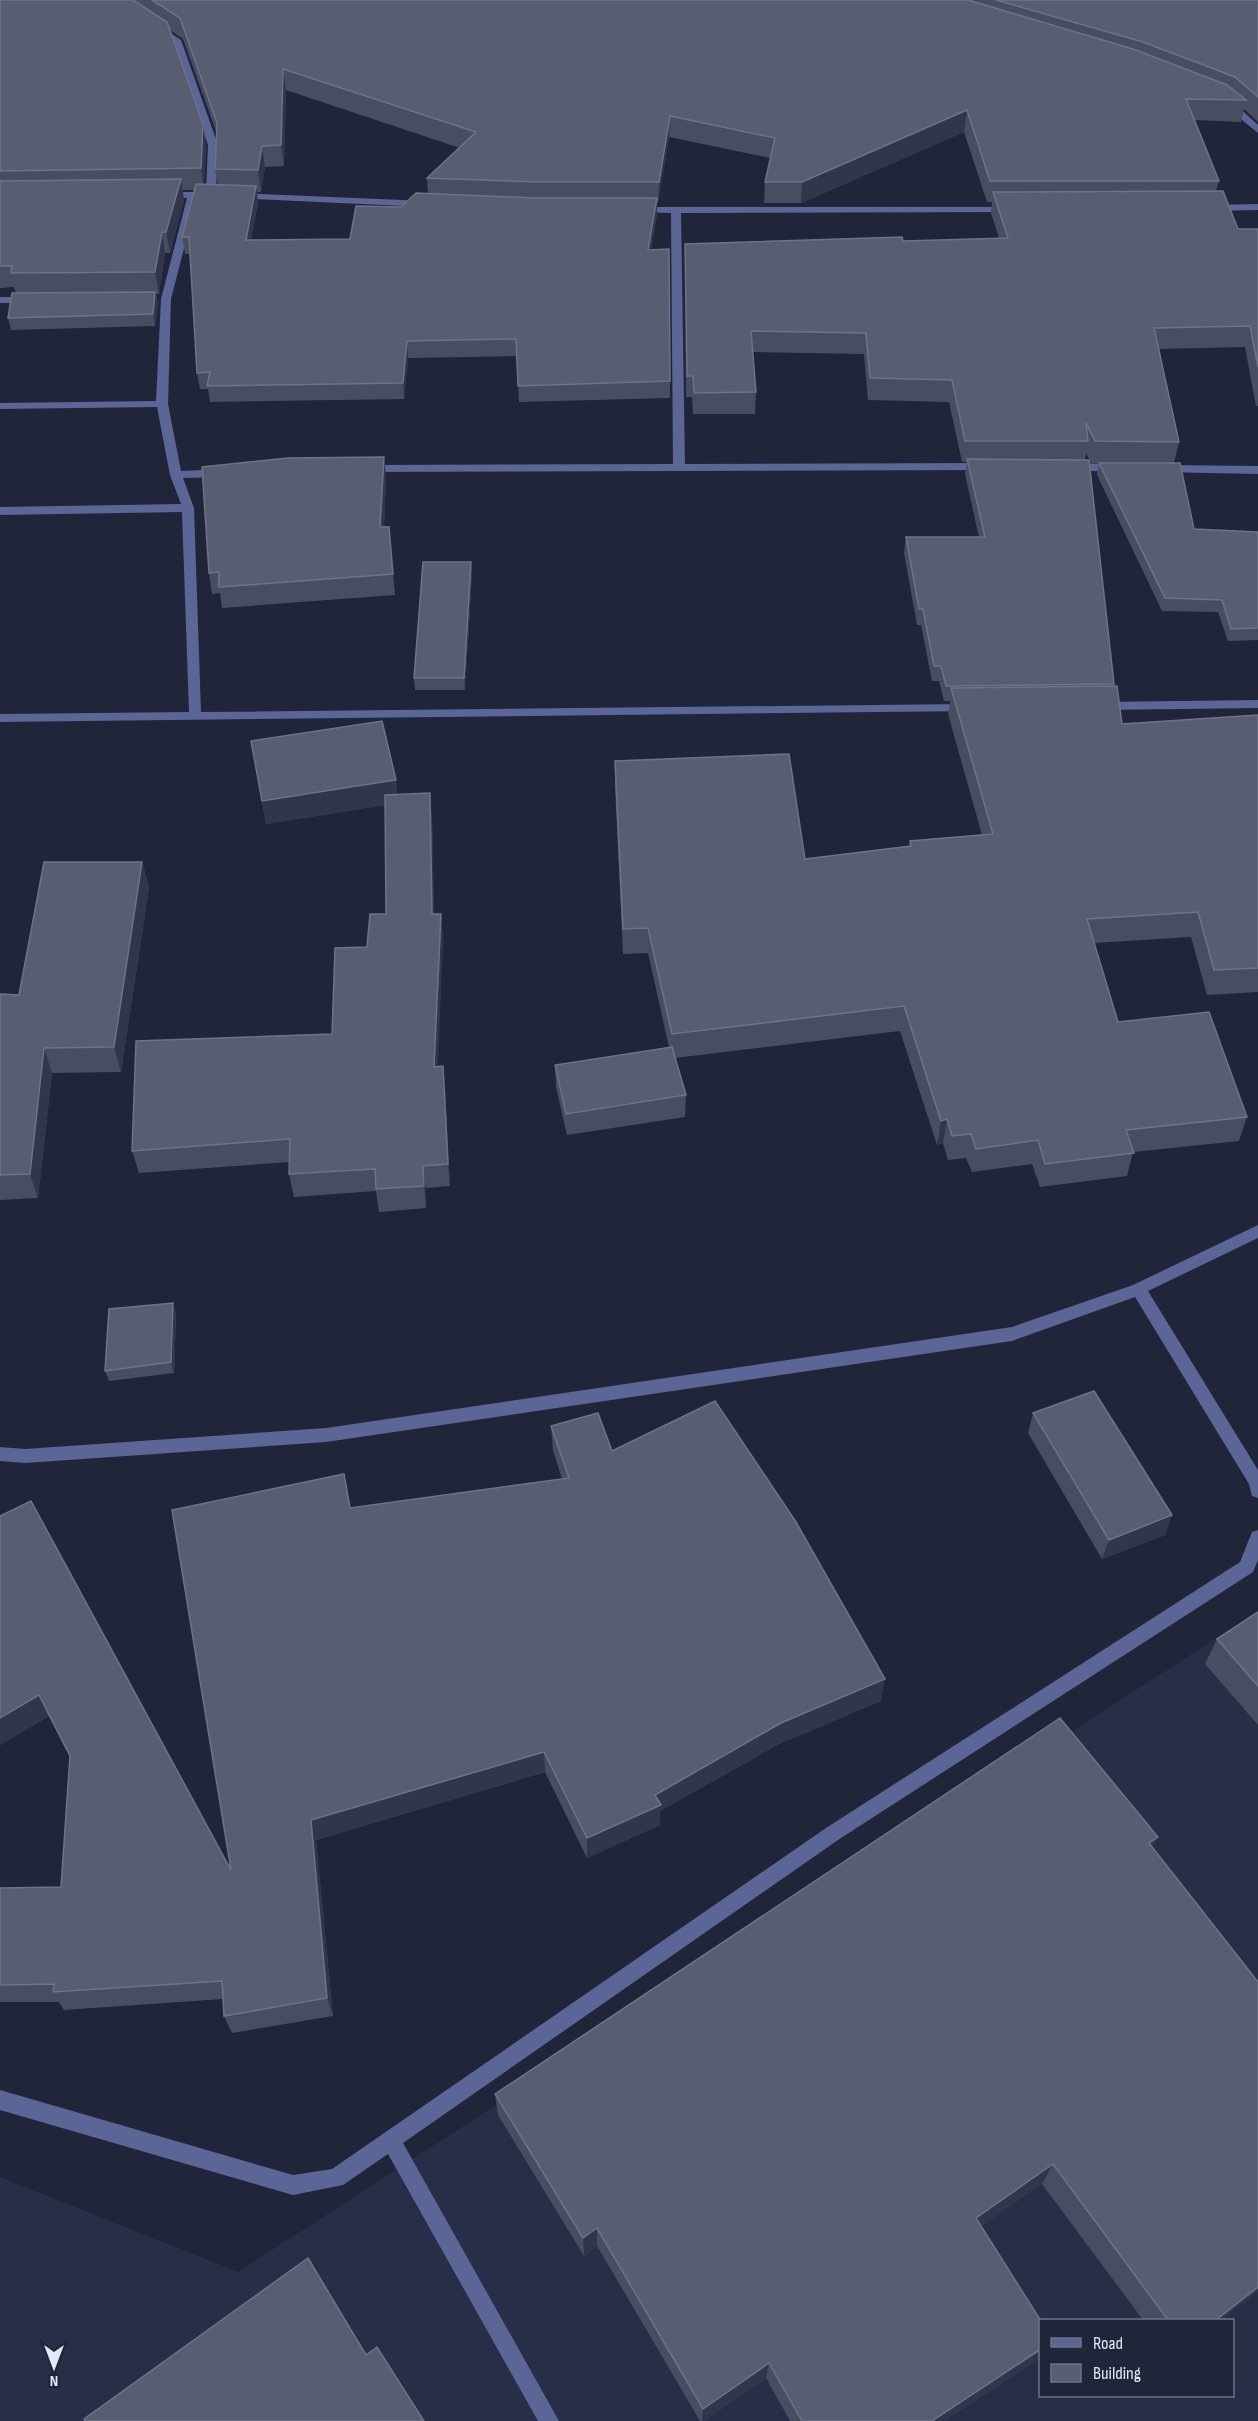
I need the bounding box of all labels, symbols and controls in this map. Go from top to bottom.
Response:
legend [1039,2319,1234,2397]
text: Road [1093,2333,1123,2354]
north arrow [24,2337,84,2397]
text: Building [1093,2363,1141,2384]
text: N [50,2371,58,2390]

